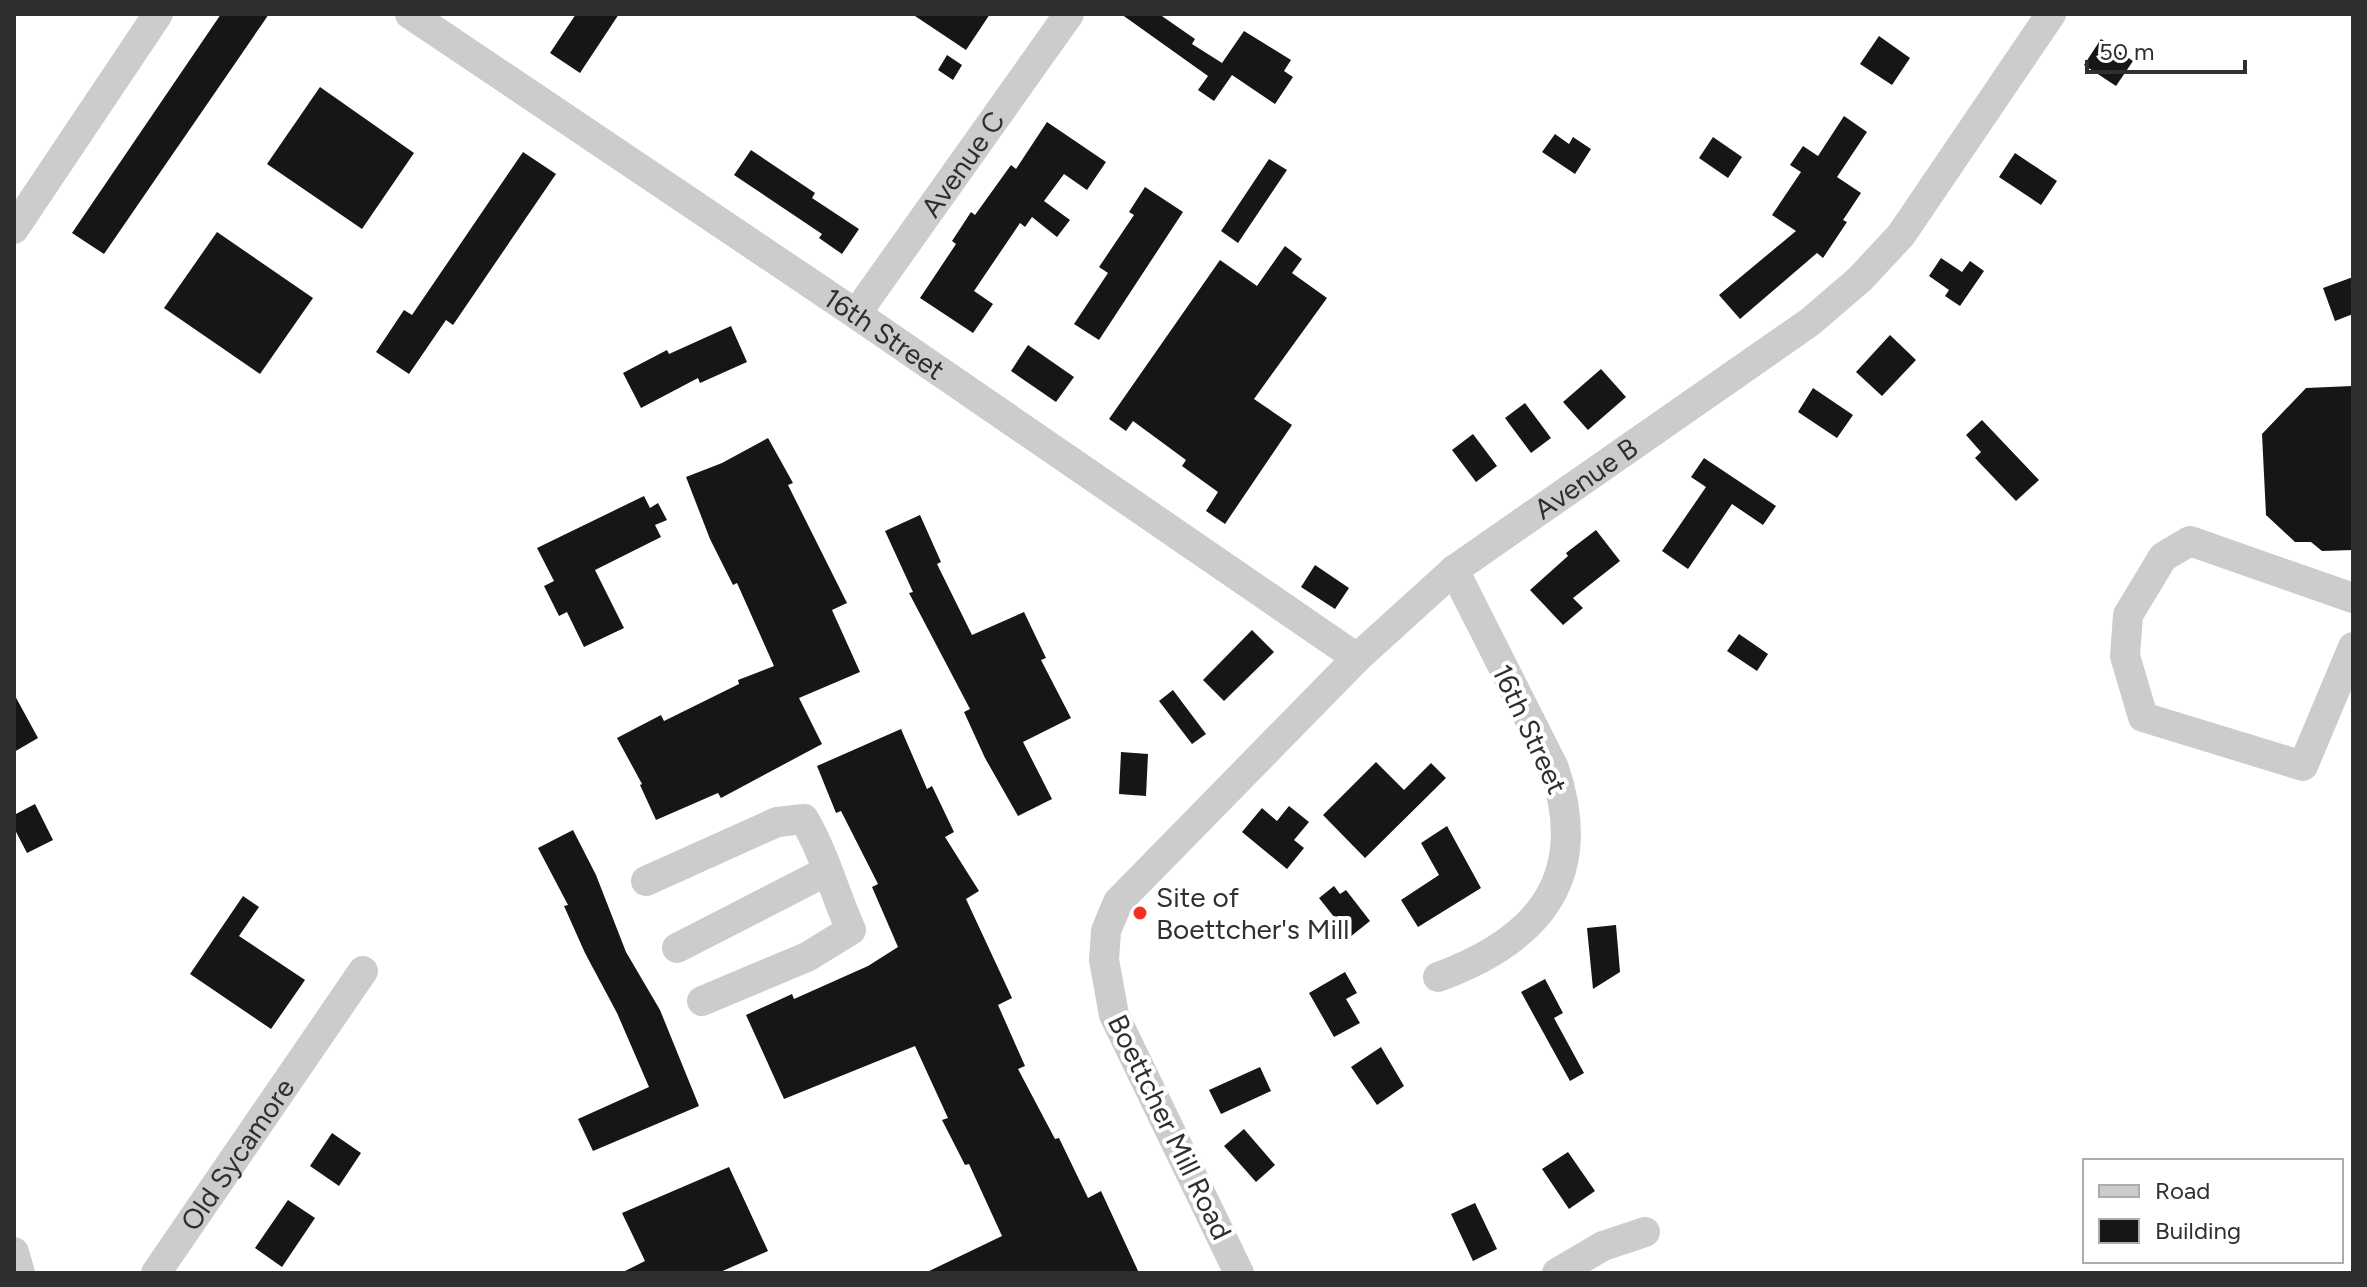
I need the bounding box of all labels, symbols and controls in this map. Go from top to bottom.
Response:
scale bar [2087,24,2245,74]
text: 50 m [2099,37,2155,66]
street label: Avenue C [913,104,1012,223]
street label: 16th Street [817,280,951,387]
street label: Avenue B [1527,430,1644,526]
street label: 16th Street [1485,659,1575,799]
place label: Site of Boettcher's Mill [1156,880,1349,946]
marker: Site of Boettcher's Mill [1131,904,1149,922]
street label: Boettcher Mill Road [1101,1009,1239,1245]
street label: Old Sycamore [173,1072,302,1237]
legend [2083,1159,2343,1263]
text: Road [2155,1176,2210,1205]
text: Building [2155,1216,2241,1245]

